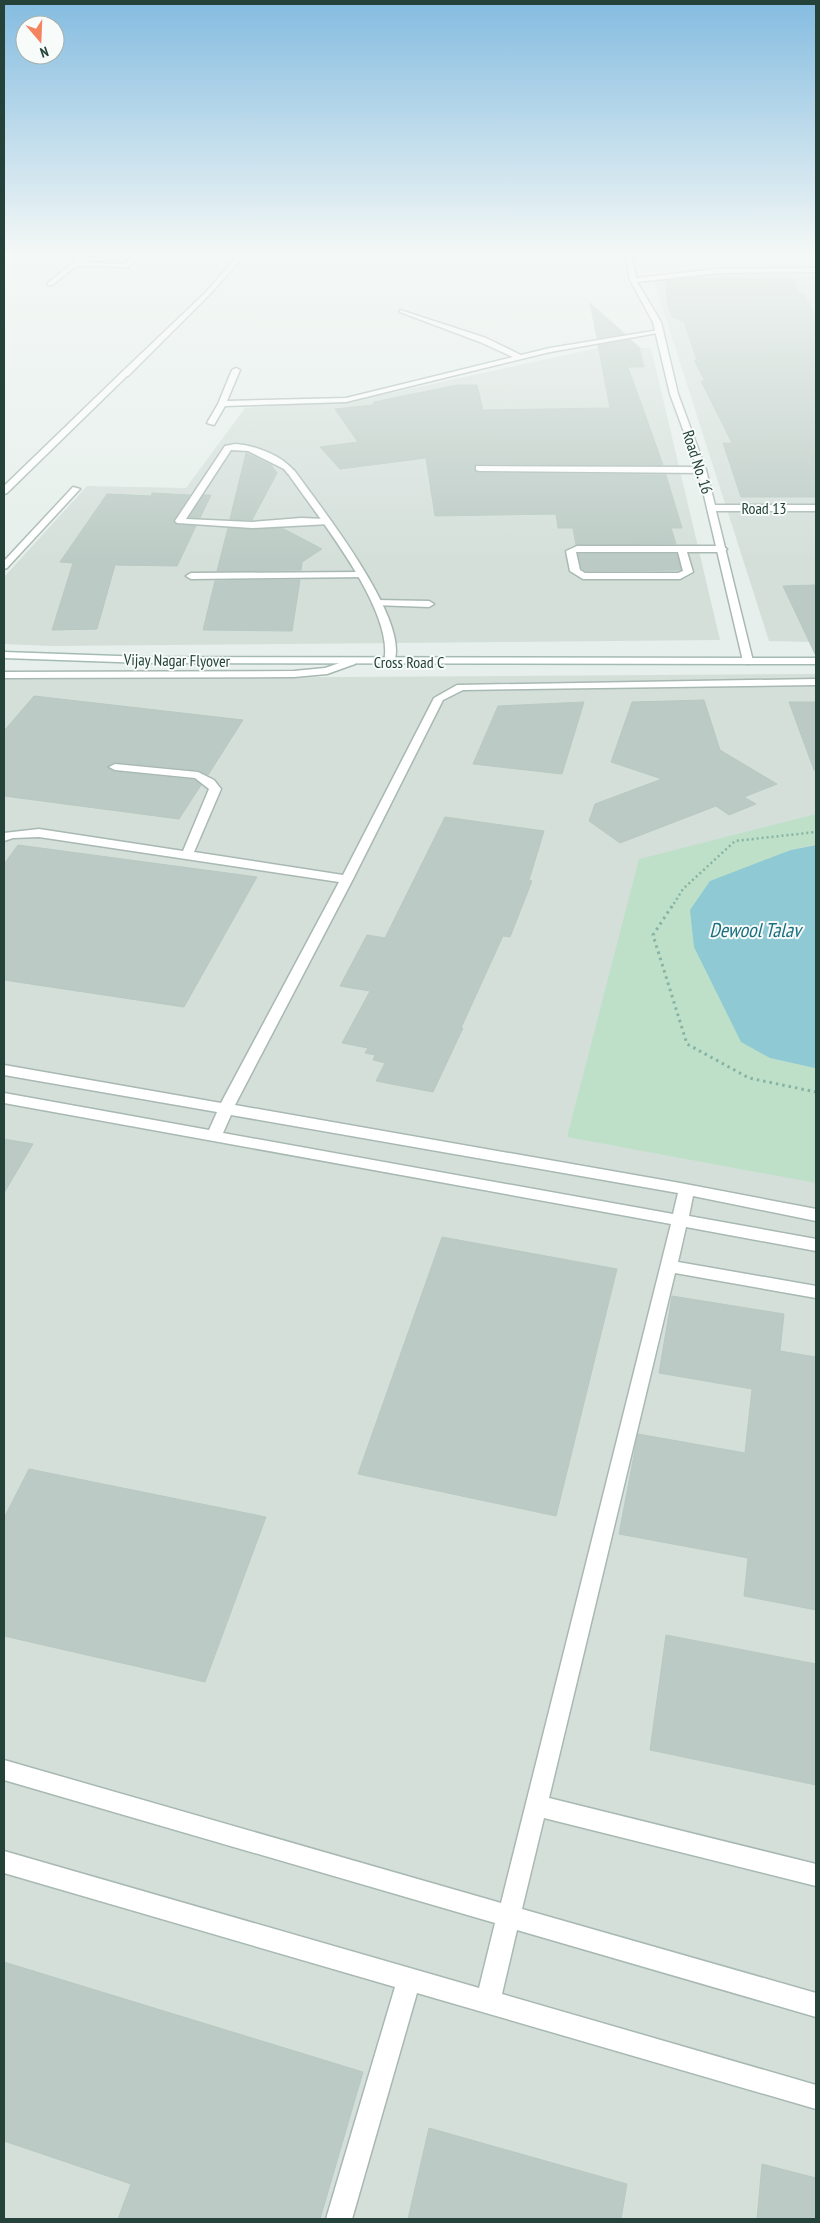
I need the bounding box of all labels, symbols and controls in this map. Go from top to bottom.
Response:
north arrow [15,15,65,65]
text: N [38,43,51,62]
street label: Road No. 16 [678,428,718,496]
street label: Road 13 [741,498,787,518]
street label: Vijay Nagar Flyover [123,649,231,671]
street label: Cross Road C [374,652,444,672]
water label: Dewool Talav [709,917,804,943]

